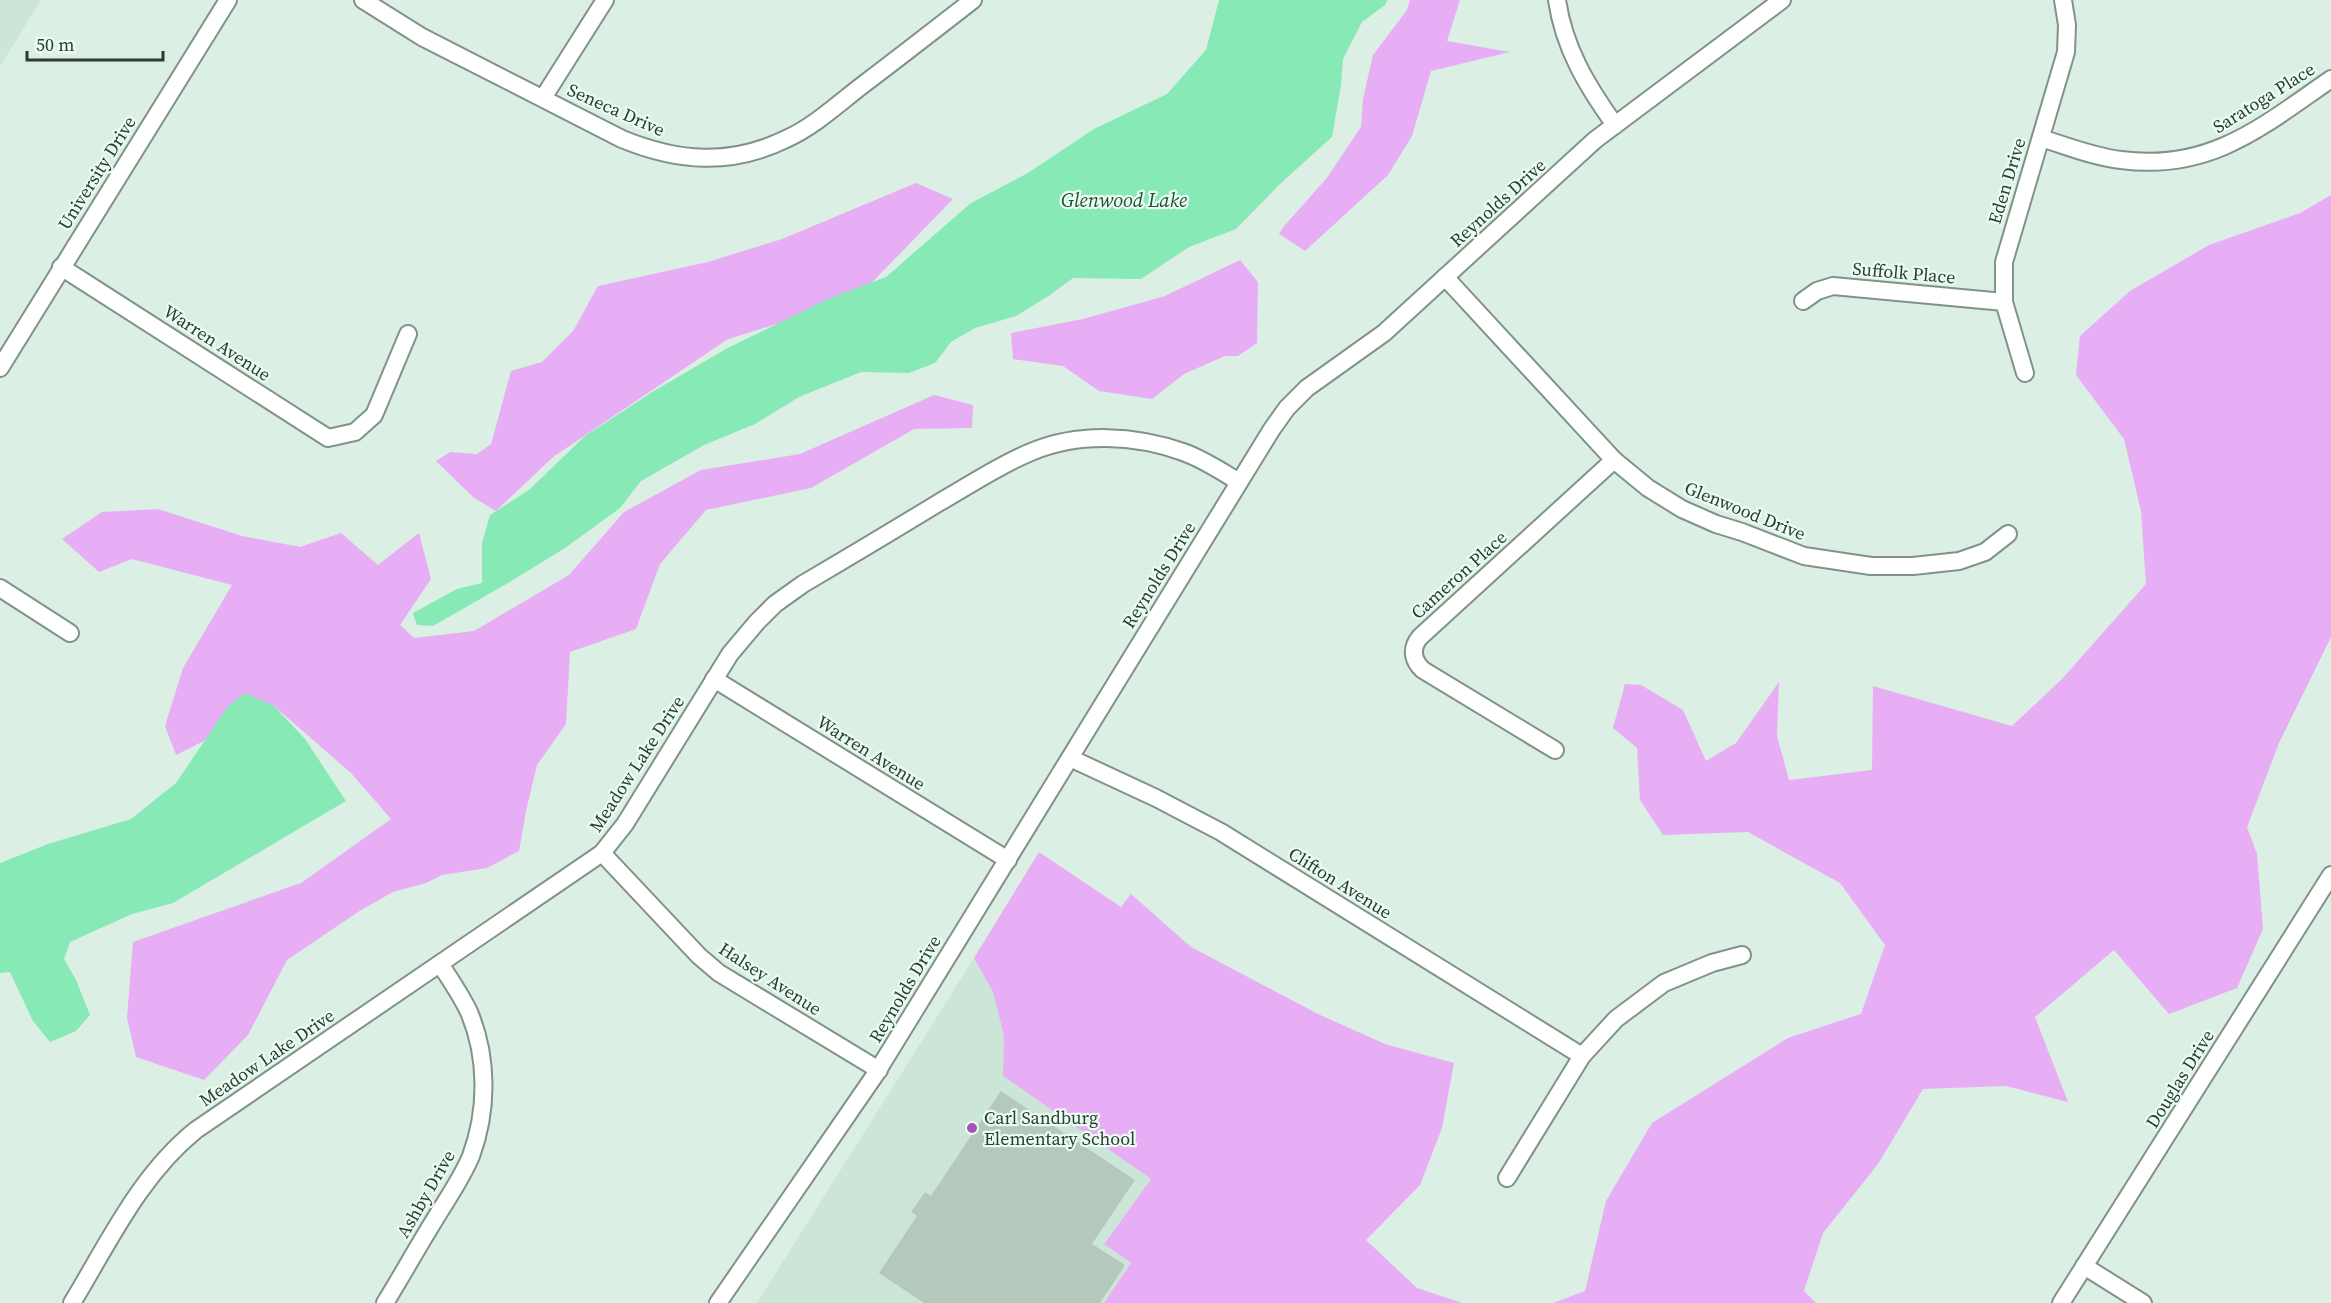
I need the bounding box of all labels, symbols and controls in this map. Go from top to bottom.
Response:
scale bar [27,24,164,62]
text: 50 m [36,32,74,57]
street label: Saratoga Place [2208,56,2319,139]
street label: Seneca Drive [564,77,669,142]
street label: University Drive [52,111,142,234]
street label: Eden Drive [1982,135,2031,227]
street label: Reynolds Drive [1444,153,1551,253]
water label: Glenwood Lake [1061,186,1187,214]
street label: Suffolk Place [1852,256,1956,289]
street label: Warren Avenue [159,298,276,387]
street label: Glenwood Drive [1681,475,1809,546]
street label: Reynolds Drive [1116,517,1201,633]
street label: Cameron Place [1405,525,1512,624]
street label: Meadow Lake Drive [583,691,690,837]
street label: Warren Avenue [812,709,930,796]
street label: Clifton Avenue [1284,841,1397,924]
street label: Reynolds Drive [863,930,947,1047]
street label: Halsey Avenue [714,936,826,1021]
street label: Meadow Lake Drive [194,1003,339,1112]
street label: Douglas Drive [2139,1025,2220,1133]
place label: Carl Sandburg Elementary School [984,1105,1135,1151]
marker: Carl Sandburg Elementary School [965,1121,979,1135]
street label: Ashby Drive [390,1145,461,1242]

